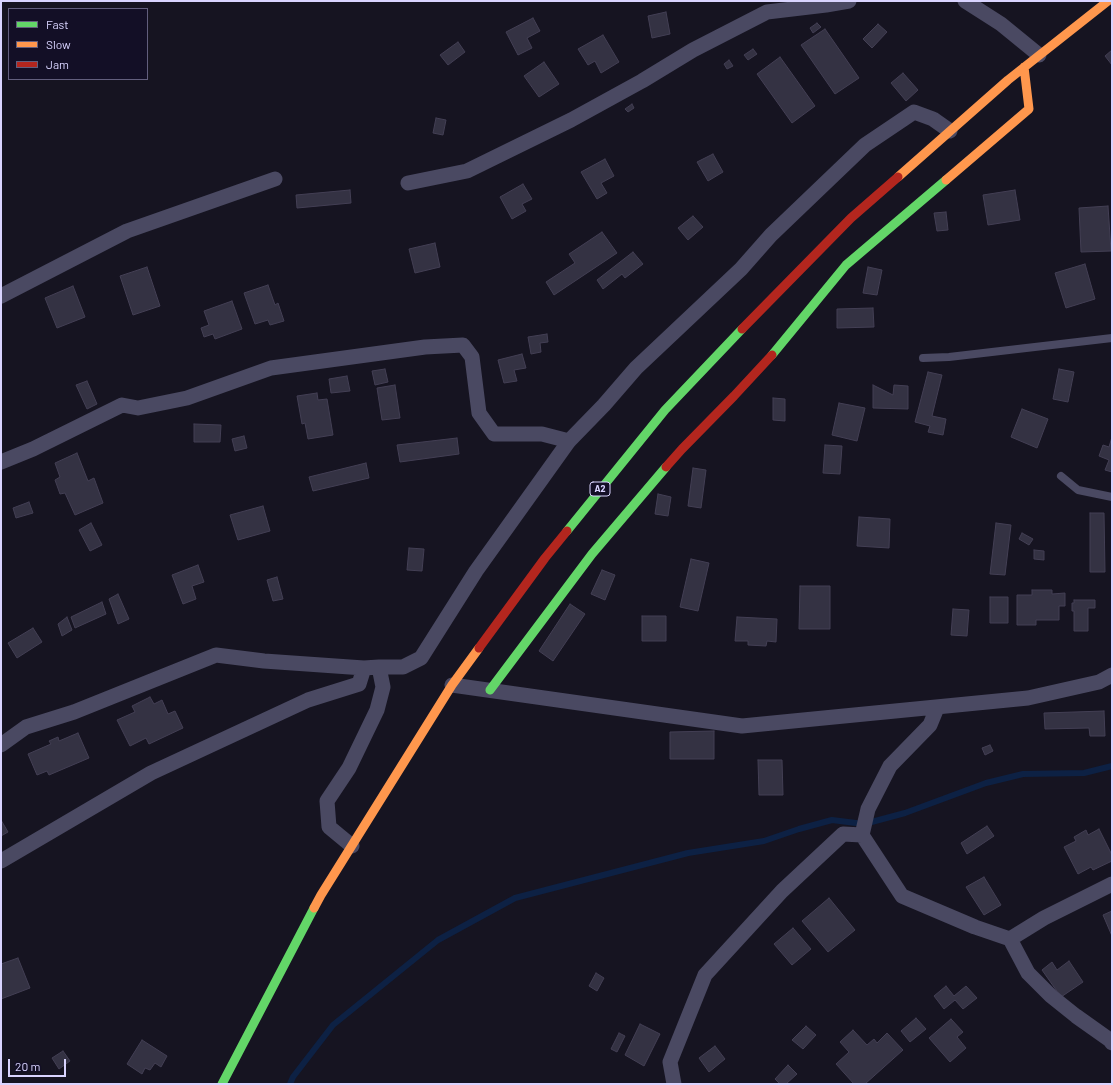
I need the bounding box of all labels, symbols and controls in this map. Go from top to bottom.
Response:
legend [8,8,148,80]
text: Fast [46,17,69,31]
text: Slow [46,37,71,51]
text: Jam [46,57,69,71]
road number: A2 [590,482,610,496]
scale bar [10,1051,68,1077]
text: 20 m [15,1059,41,1073]

